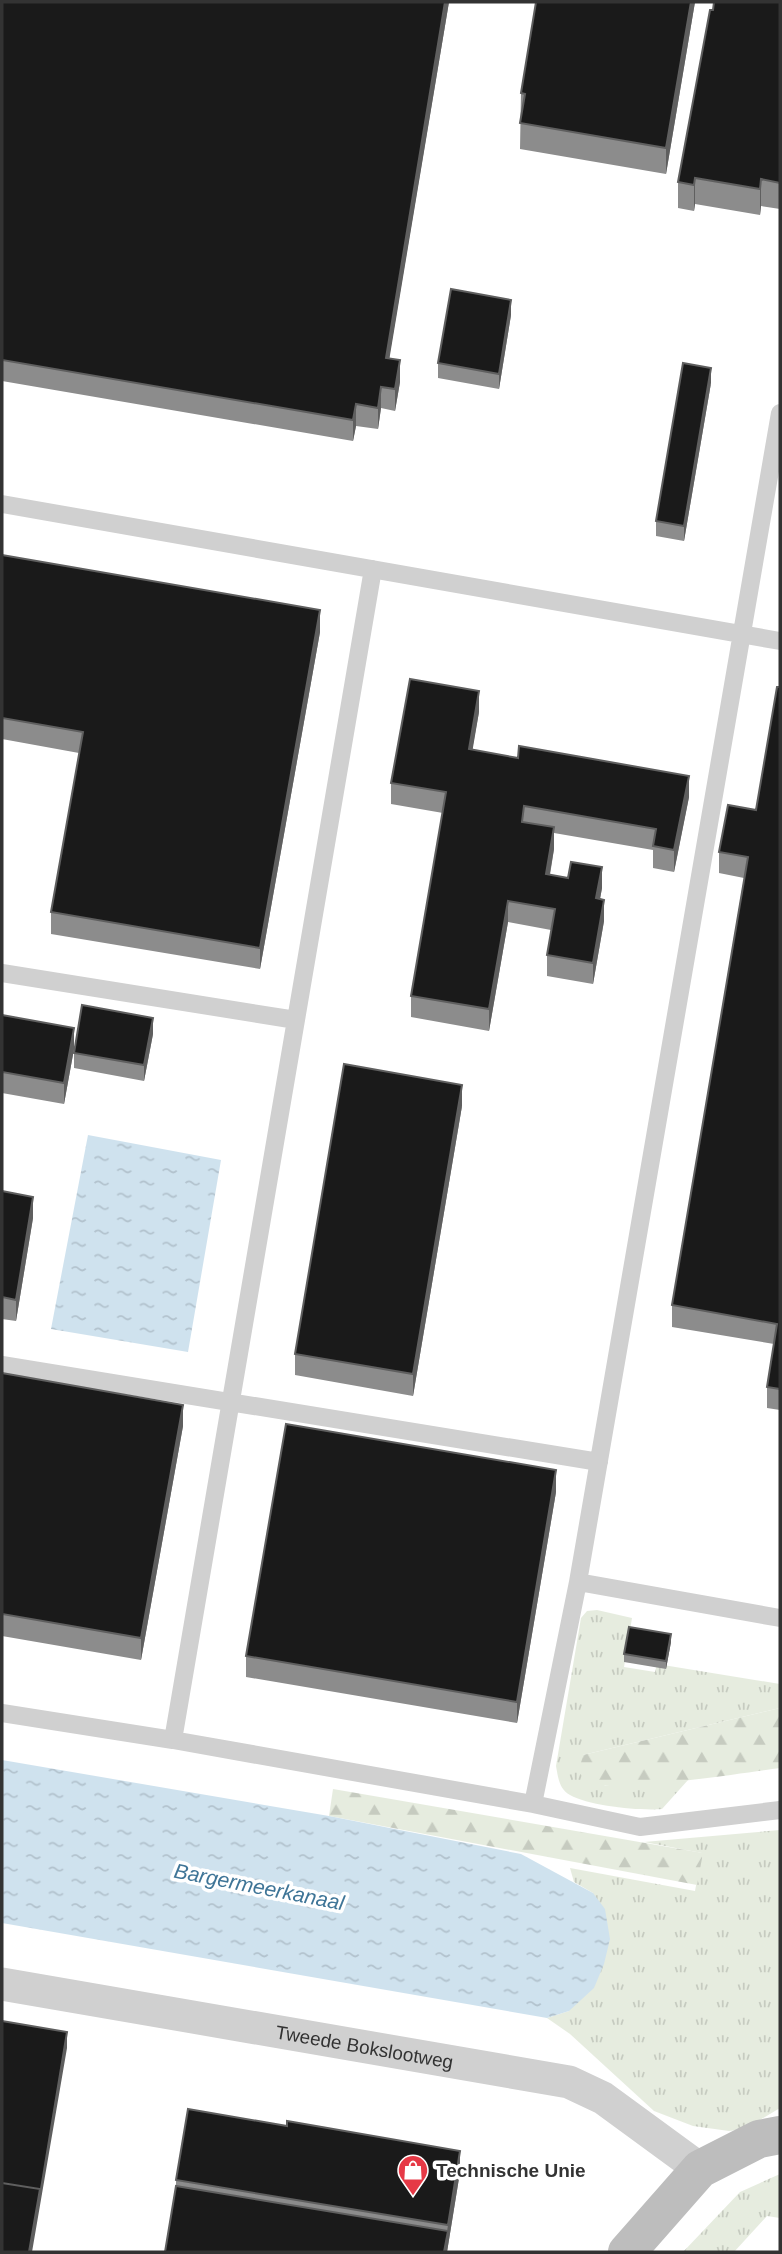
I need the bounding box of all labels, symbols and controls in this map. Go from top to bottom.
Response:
water label: Bargermeerkanaal [172,1859,347,1915]
street label: Tweede Bokslootweg [274,2022,455,2073]
shop icon: Technische Unie [396,2153,430,2197]
place label: Technische Unie [436,2160,586,2181]

